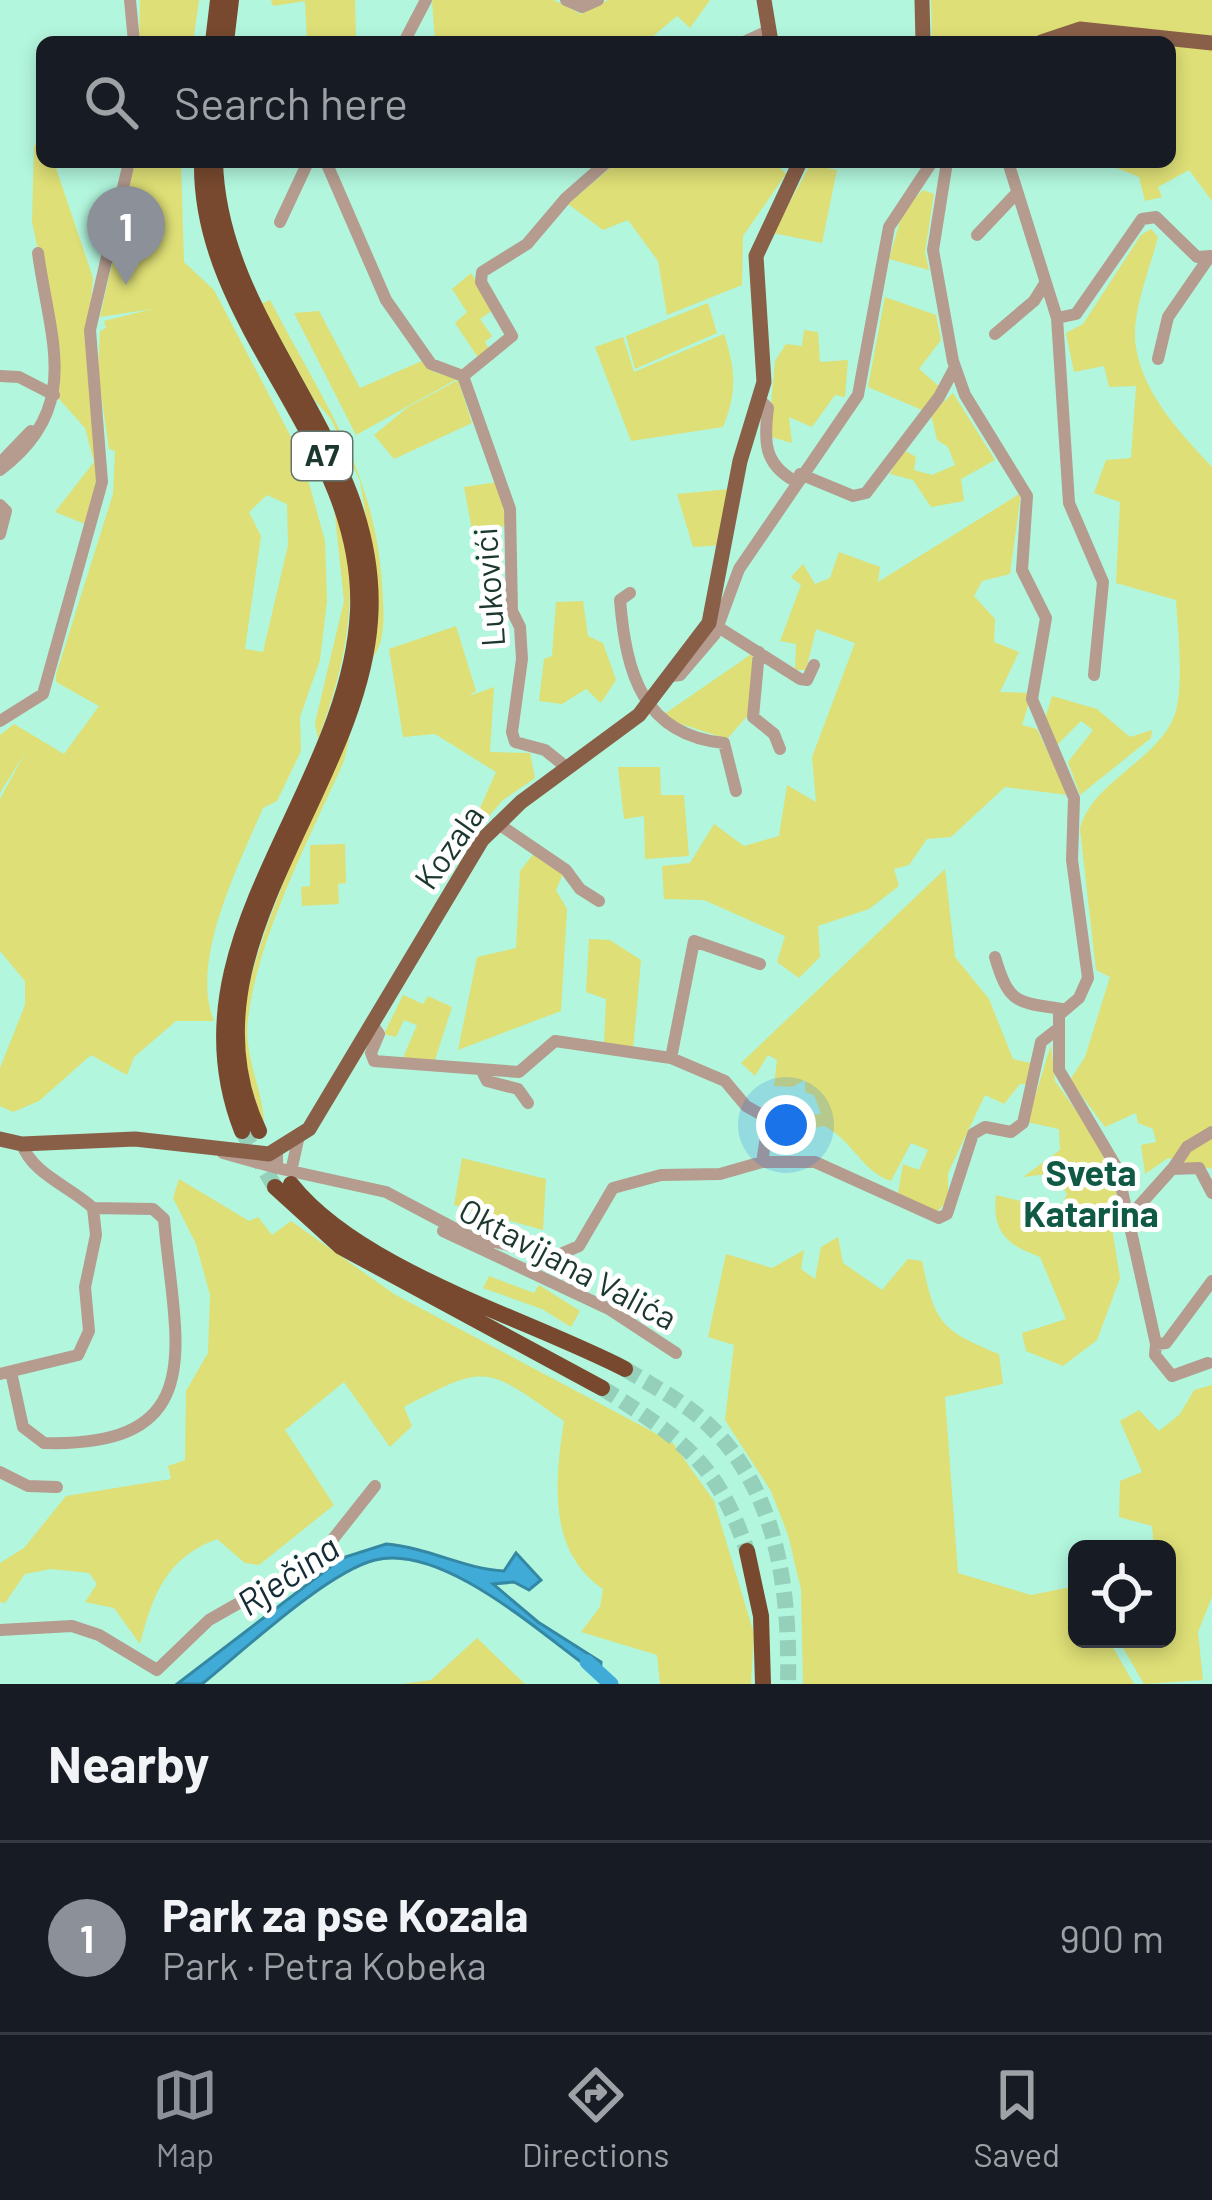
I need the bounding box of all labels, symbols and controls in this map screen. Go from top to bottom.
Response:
search box [36,36,1176,168]
icon: search [78,69,144,135]
text: Search here [174,75,408,129]
pin: 1 [87,186,165,285]
road number: A7 [292,432,352,480]
street label: Lukovići [464,526,512,648]
street label: Kozala [405,797,491,896]
your location [756,1095,816,1155]
district label: Sveta Katarina [1023,1150,1159,1234]
street label: Oktavijana Valića [453,1189,684,1337]
water label: Rječina [228,1524,346,1623]
map controls [1068,1540,1176,1648]
button: locate [1068,1540,1176,1648]
text: Nearby [48,1732,209,1793]
text: Park za pse Kozala [162,1887,529,1941]
text: 1 [80,1914,94,1961]
text: 900 m [1060,1914,1164,1961]
text: Park · Petra Kobeka [162,1941,487,1988]
tab: Map [152,2062,218,2174]
tab: Directions [522,2062,669,2174]
tab: Saved [973,2062,1060,2174]

